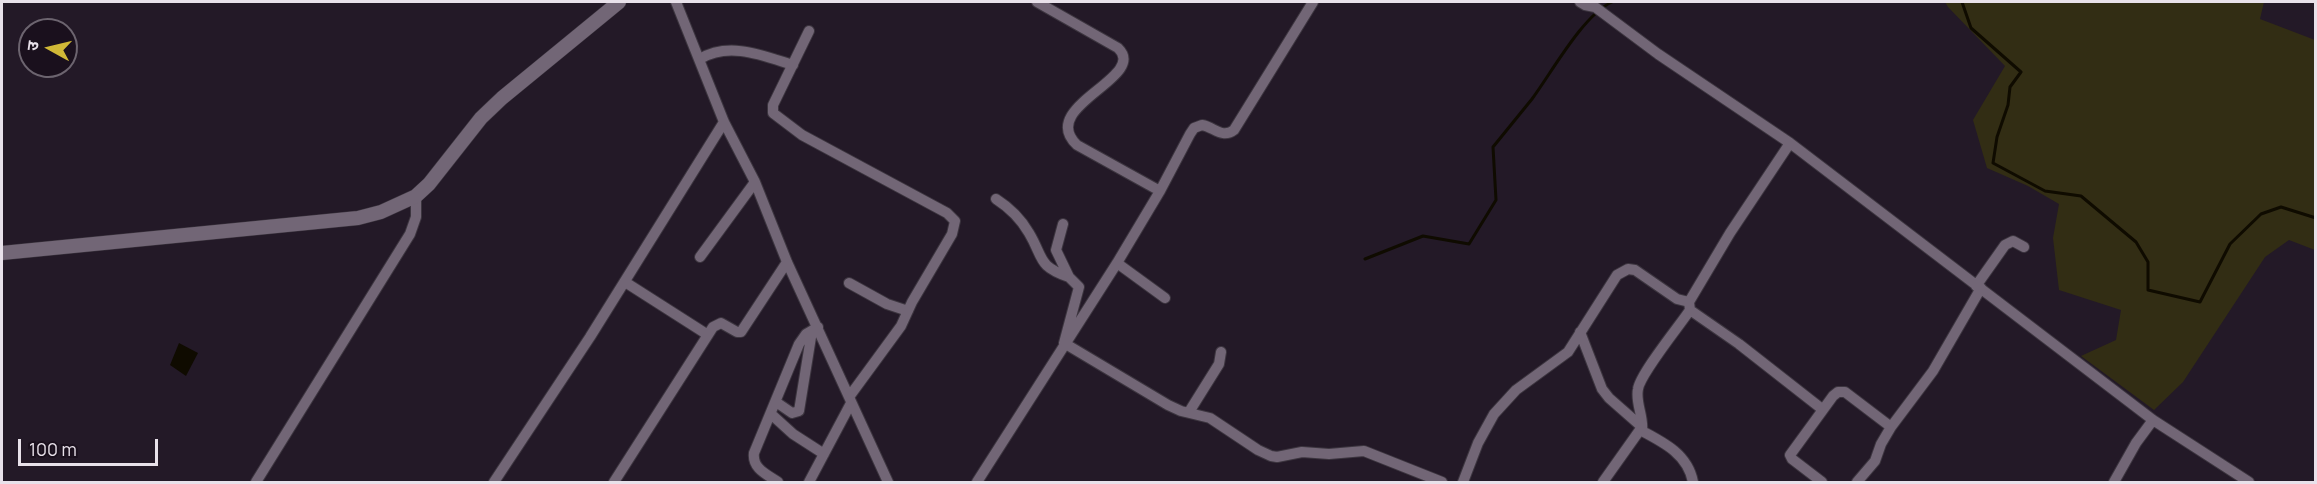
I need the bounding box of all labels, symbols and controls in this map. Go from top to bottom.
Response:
north arrow [18,18,78,78]
text: उ [21,40,44,52]
scale bar [21,427,160,465]
text: 100 m [29,437,77,461]

